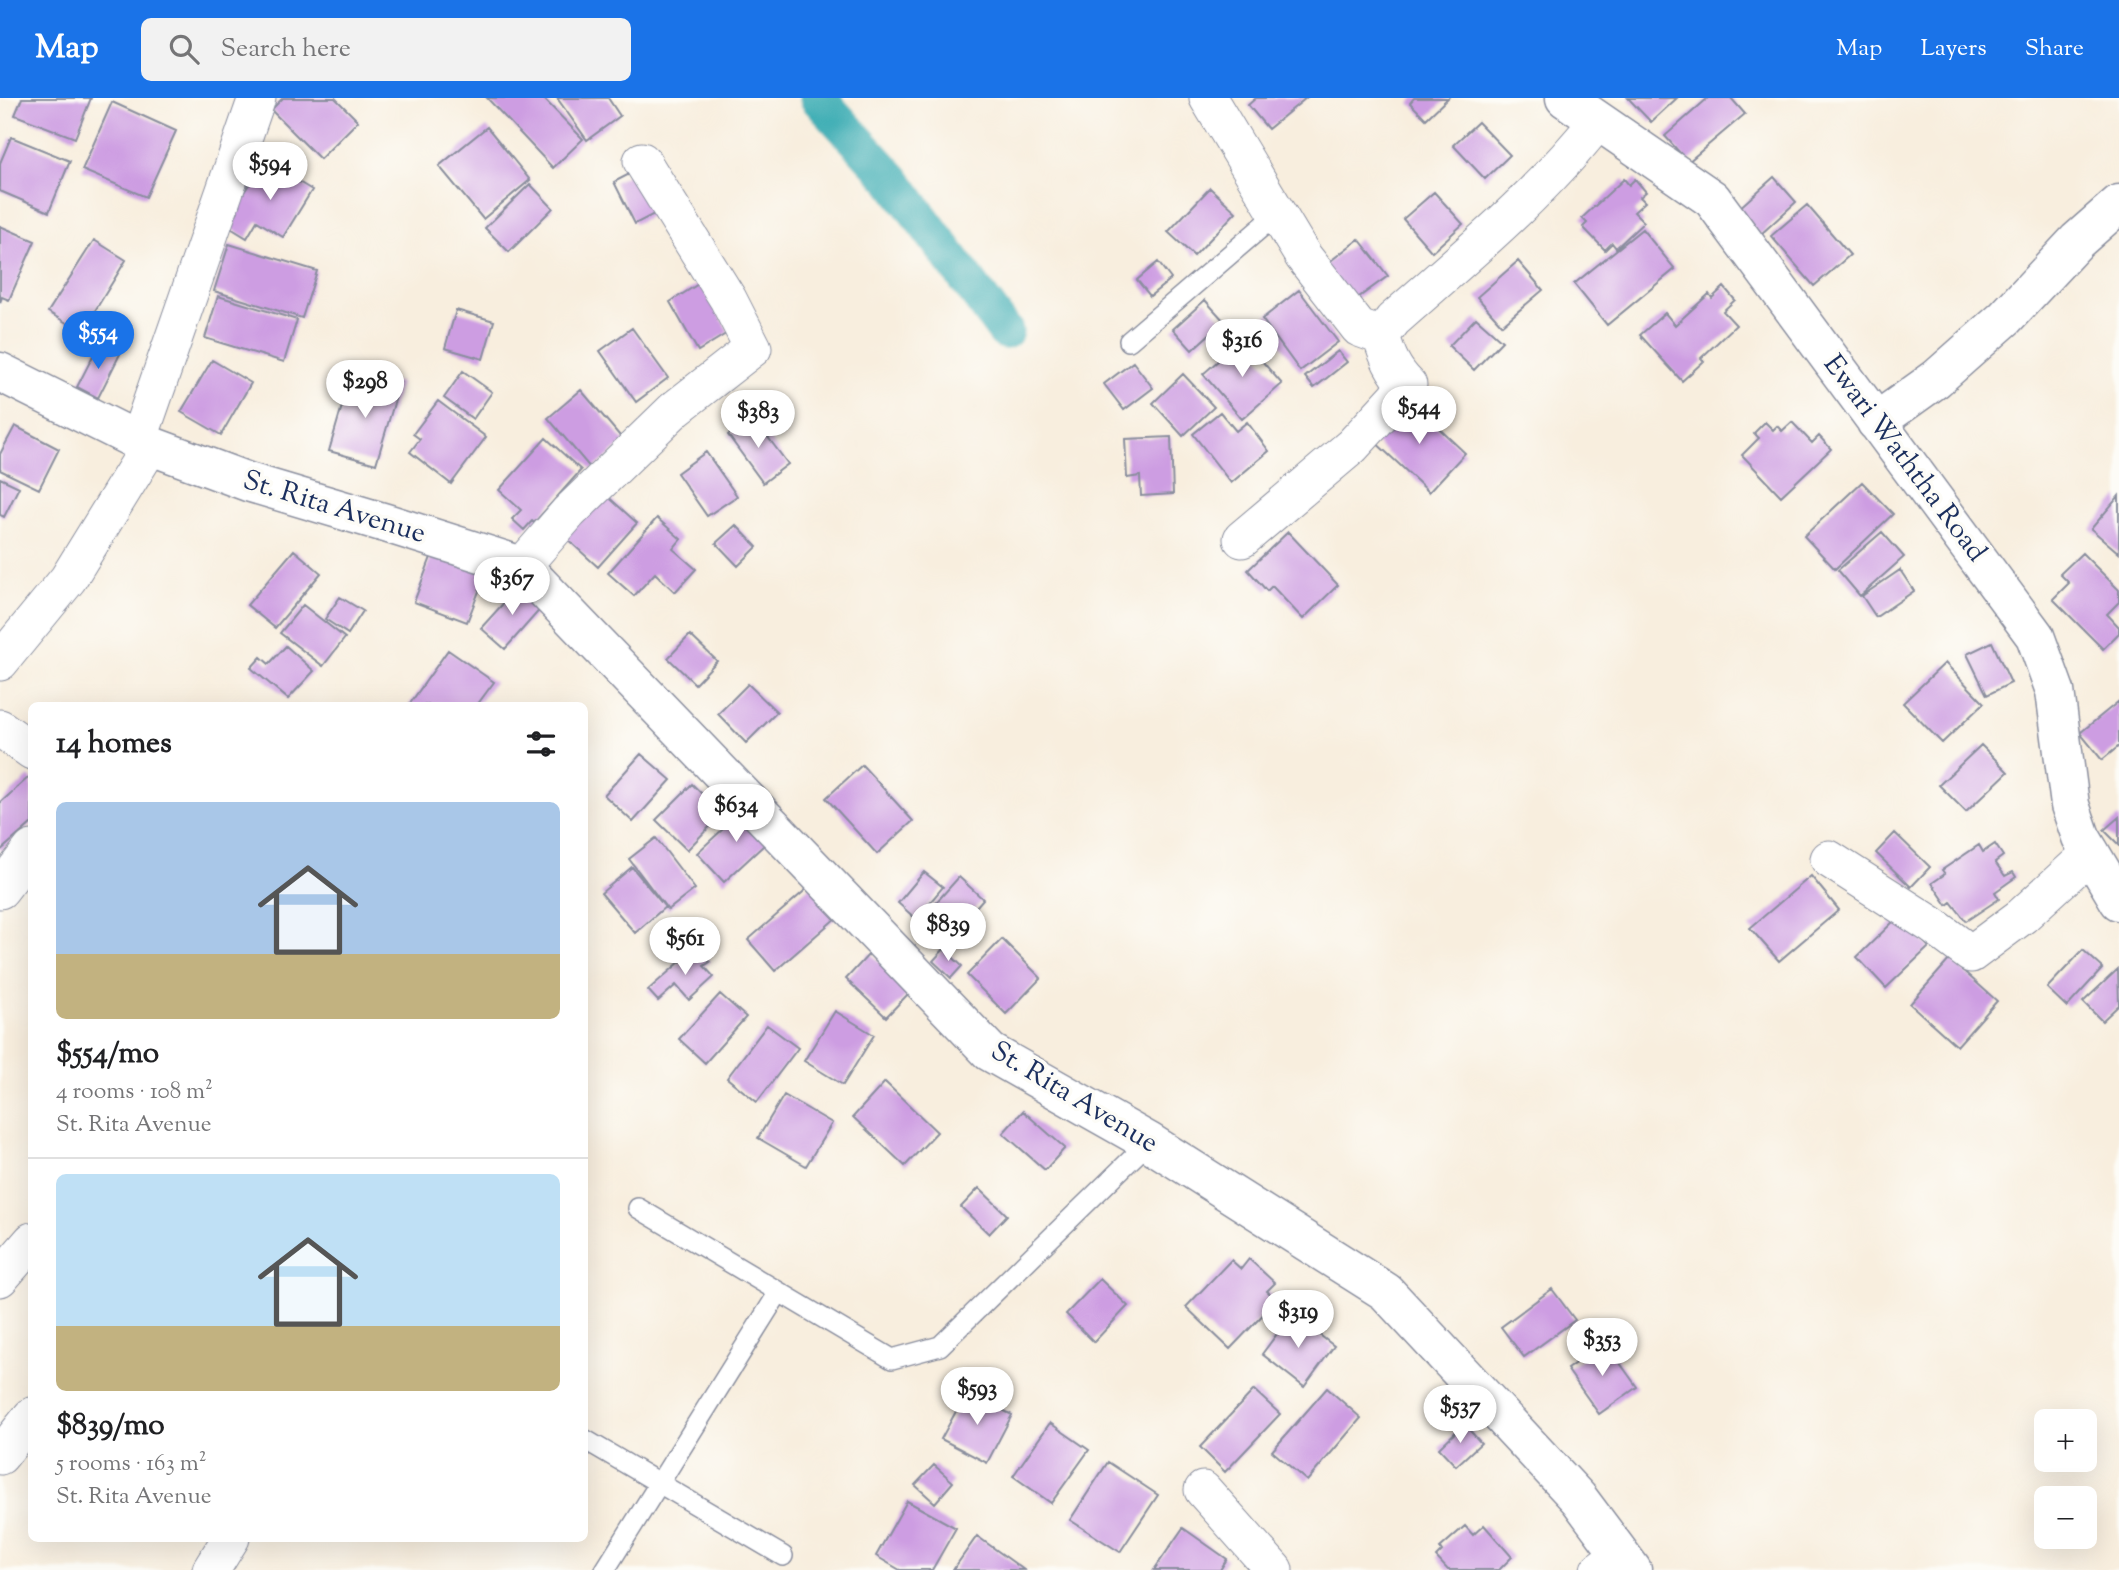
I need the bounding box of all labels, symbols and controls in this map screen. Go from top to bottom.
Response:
search box [141,18,631,81]
text: Map [35,25,99,73]
icon: search [165,30,203,68]
text: Search here [221,31,351,68]
text: Map [1836,32,1882,66]
text: Layers [1920,32,1987,66]
text: Share [2025,32,2084,66]
pin: $594 [229,142,311,202]
text: $594 [249,148,291,181]
pin: $554 [57,312,139,371]
text: $554 [78,317,118,350]
pin: $316 [1201,320,1283,379]
text: $316 [1222,325,1262,358]
street label: Ewari Waththa Road [1813,347,1995,571]
pin: $298 [324,360,406,420]
text: $298 [342,366,388,399]
pin: $544 [1378,386,1460,446]
pin: $383 [717,390,799,450]
text: $544 [1397,392,1441,425]
text: $383 [737,396,779,429]
street label: St. Rita Avenue [238,461,430,555]
pin: $367 [471,558,553,617]
text: $367 [490,563,534,596]
text: 14 homes [56,723,172,766]
icon: filters [522,725,560,763]
pin: $634 [695,784,777,844]
text: $634 [714,790,758,823]
icon: home [245,847,371,973]
pin: $839 [907,904,989,963]
text: $839 [926,909,970,942]
pin: $561 [644,918,726,977]
text: $561 [665,923,705,956]
street label: St. Rita Avenue [983,1032,1165,1164]
text: $554/mo [56,1033,159,1076]
text: 4 rooms · 108 m² [56,1076,213,1109]
text: St. Rita Avenue [56,1109,211,1142]
icon: home [245,1219,371,1345]
pin: $319 [1257,1290,1339,1350]
text: $319 [1278,1296,1318,1329]
pin: $353 [1561,1318,1643,1378]
text: $353 [1583,1324,1621,1357]
pin: $593 [936,1368,1018,1427]
text: $593 [957,1373,997,1406]
pin: $537 [1419,1386,1501,1445]
text: $537 [1440,1391,1480,1424]
text: $839/mo [56,1405,165,1448]
map controls [2034,1409,2097,1549]
button: + [2034,1409,2097,1472]
text: 5 rooms · 163 m² [56,1448,206,1481]
text: St. Rita Avenue [56,1481,211,1514]
button: − [2034,1486,2097,1549]

